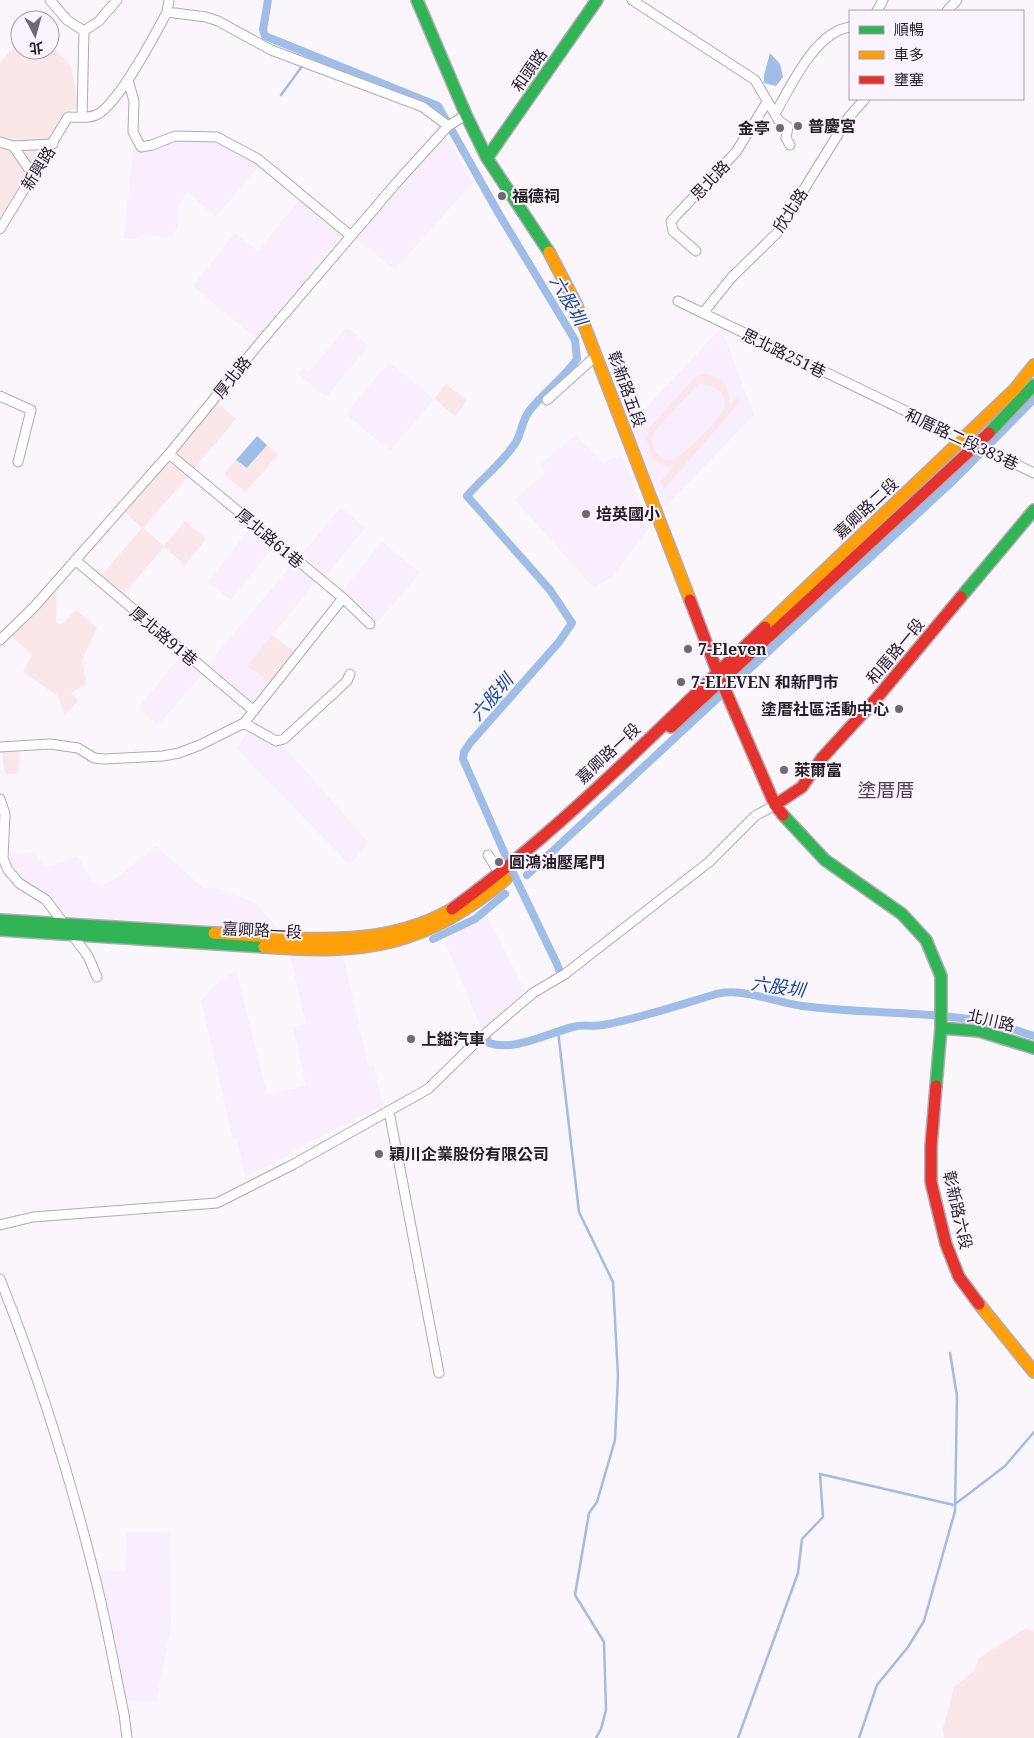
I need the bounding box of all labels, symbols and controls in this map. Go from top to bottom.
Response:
north arrow [10,10,60,60]
legend [849,10,1024,100]
text: 順暢 [894,19,924,39]
text: 北 [28,38,44,59]
street label: 和頭路 [506,44,552,96]
text: 車多 [894,44,924,64]
text: 壅塞 [894,69,924,89]
place label: 普慶宮 [808,115,856,137]
place label: 金亭 [738,117,770,139]
marker: 普慶宮 [792,120,804,132]
marker: 金亭 [774,122,786,134]
street label: 新興路 [16,142,60,194]
street label: 思北路 [685,155,735,205]
street label: 欣北路 [768,184,812,236]
place label: 福德祠 [512,185,560,207]
marker: 福德祠 [496,190,508,202]
water label: 六股圳 [545,271,594,332]
street label: 思北路251巷 [738,323,830,383]
street label: 彰新路五段 [603,348,651,430]
street label: 厚北路 [208,351,256,403]
street label: 和厝路二段383巷 [902,403,1022,475]
street label: 嘉卿路二段 [829,473,903,543]
street label: 厚北路61巷 [232,503,308,573]
place label: 培英國小 [596,503,660,525]
marker: 培英國小 [580,508,592,520]
street label: 厚北路91巷 [126,601,202,671]
street label: 和厝路一段 [861,613,929,689]
place label: 7-Eleven [698,638,767,660]
marker: 7-Eleven [682,643,694,655]
water label: 六股圳 [464,666,520,725]
place label: 7-ELEVEN 和新門市 [691,671,838,693]
marker: 7-ELEVEN 和新門市 [675,676,687,688]
place label: 塗厝社區活動中心 [761,698,889,720]
marker: 塗厝社區活動中心 [893,703,905,715]
street label: 嘉卿路一段 [571,718,645,788]
place label: 萊爾富 [794,759,842,781]
marker: 萊爾富 [778,764,790,776]
district label: 塗厝厝 [857,777,915,803]
place label: 圓鴻油壓尾門 [509,851,605,873]
marker: 圓鴻油壓尾門 [493,856,505,868]
street label: 嘉卿路一段 [221,917,303,943]
water label: 六股圳 [750,970,809,1002]
street label: 北川路 [965,1004,1017,1036]
place label: 上鎰汽車 [421,1028,485,1050]
marker: 上鎰汽車 [405,1033,417,1045]
place label: 穎川企業股份有限公司 [389,1143,549,1165]
marker: 穎川企業股份有限公司 [373,1148,385,1160]
street label: 彰新路六段 [938,1169,978,1251]

